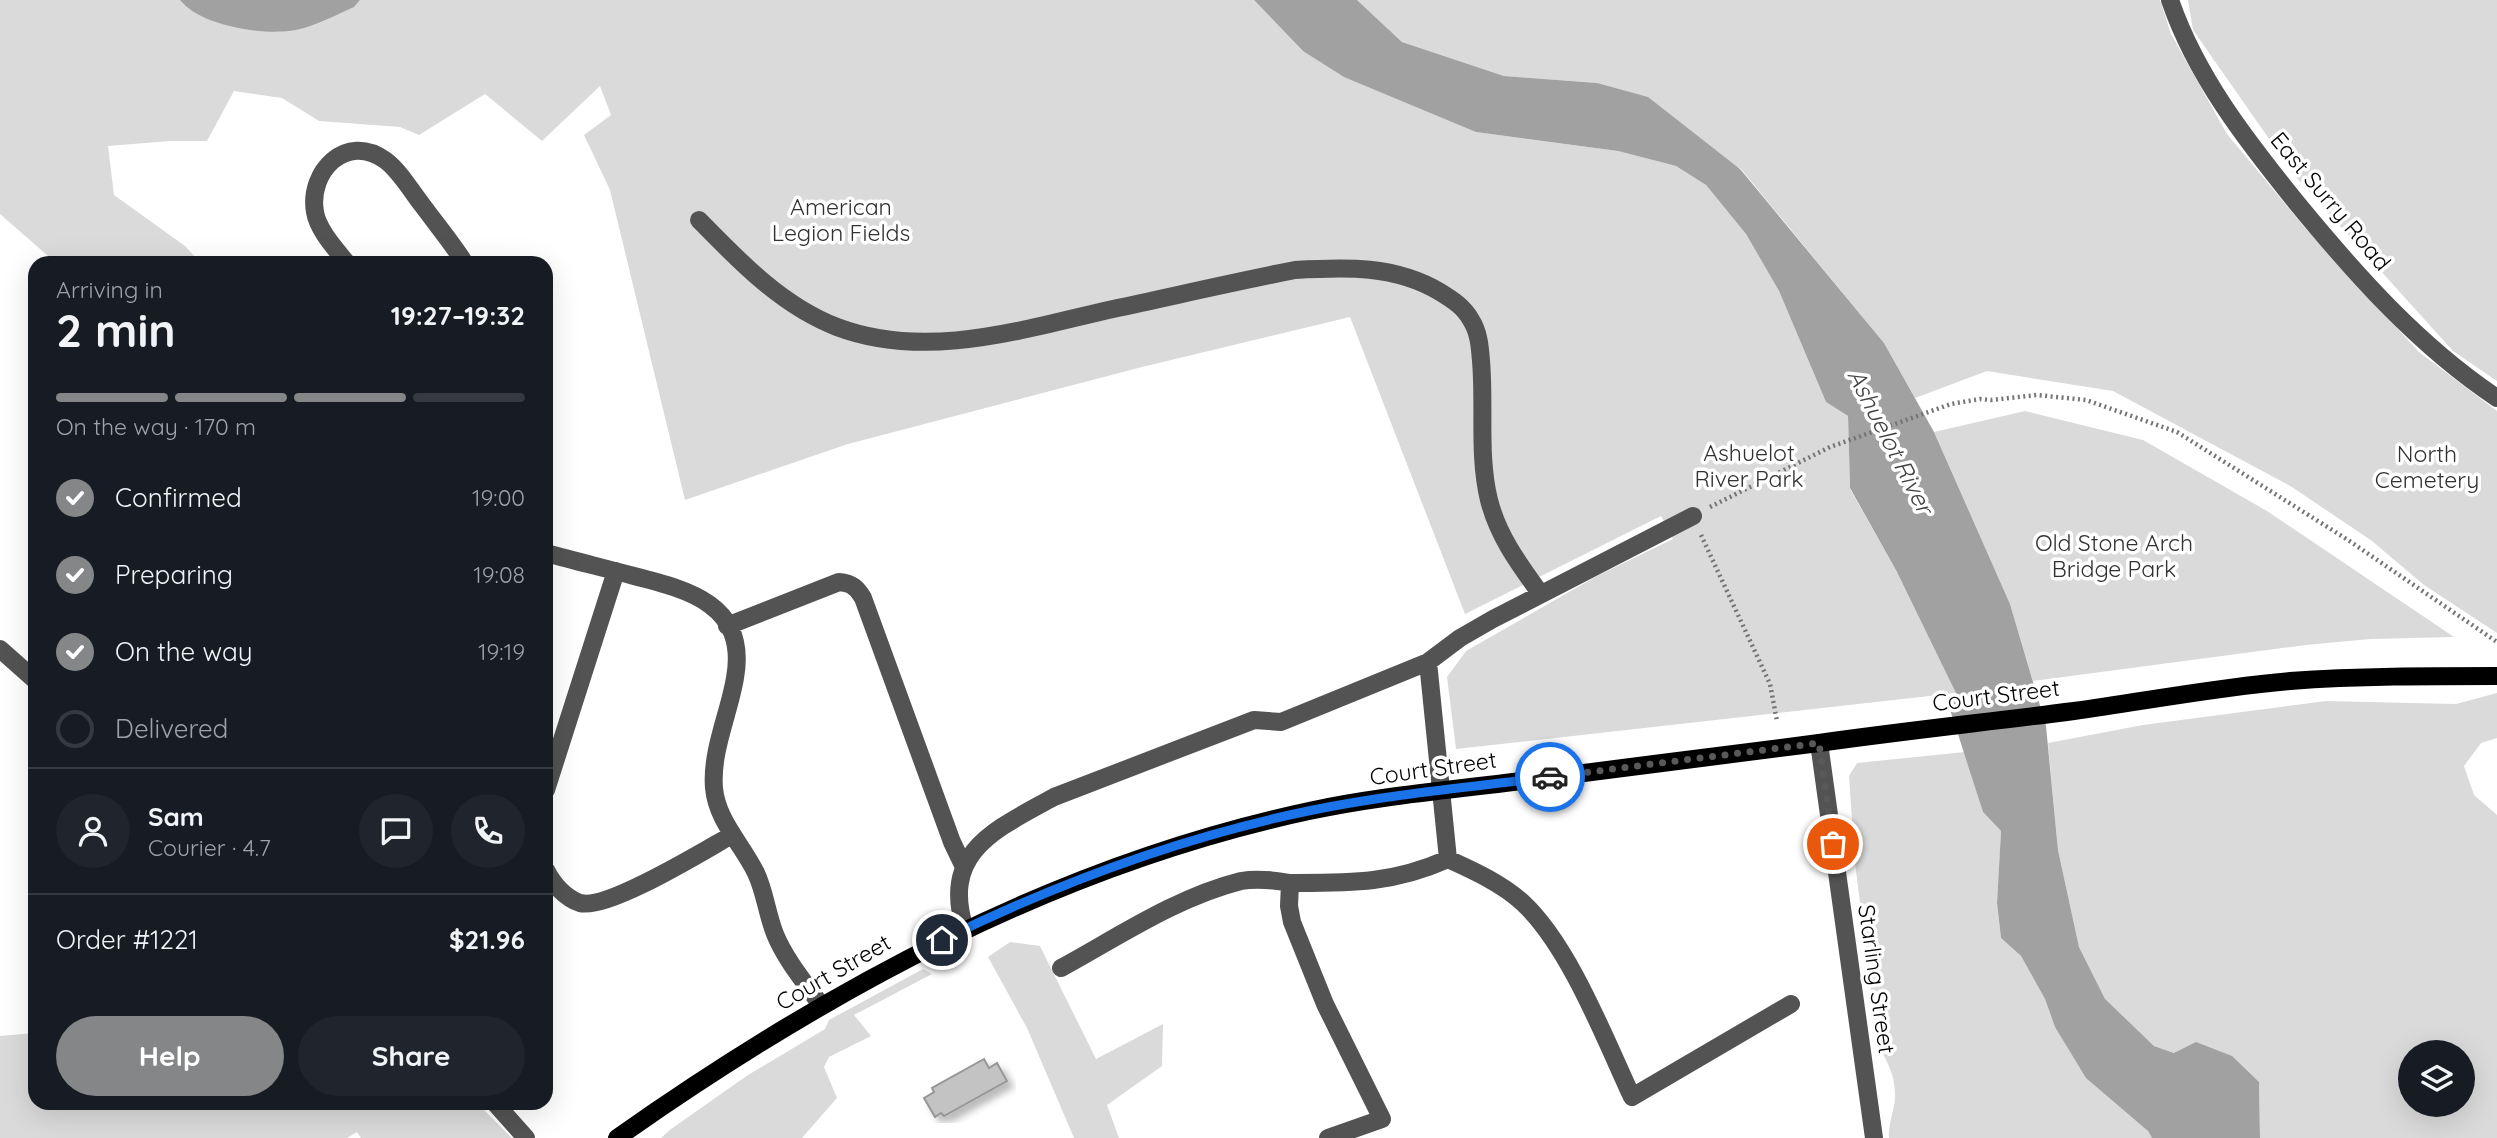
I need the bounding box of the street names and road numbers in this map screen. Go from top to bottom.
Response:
street label: East Surry Road [2265,126,2397,276]
street label: Court Street [1931,673,2061,717]
street label: Court Street [1368,745,1498,791]
street label: Starling Street [1852,902,1902,1056]
street label: Court Street [770,927,896,1017]

